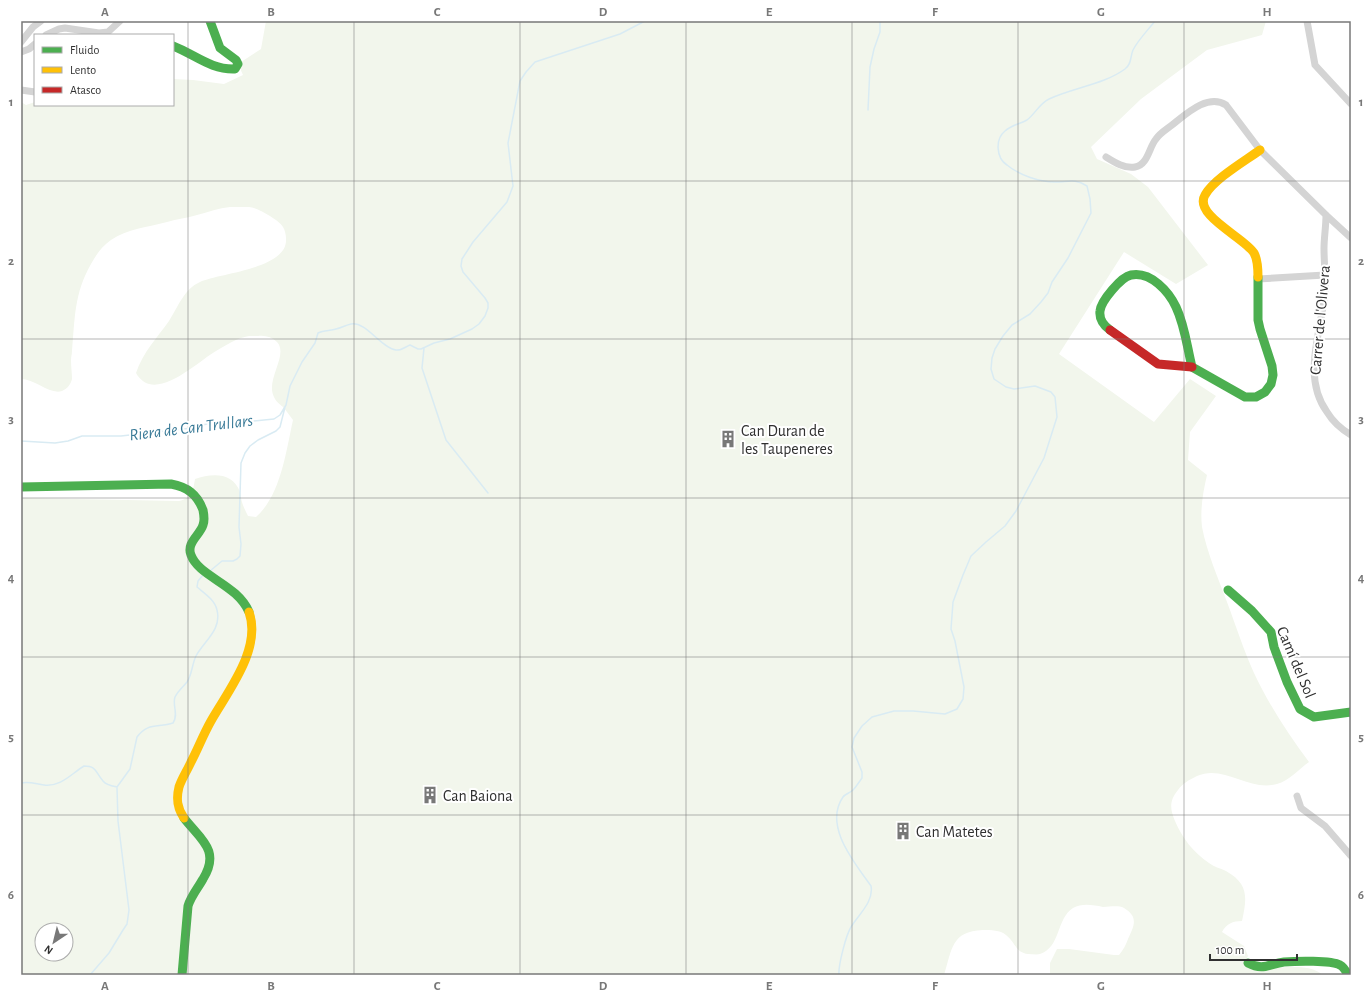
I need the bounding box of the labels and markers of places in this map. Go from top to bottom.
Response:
place label: Can Duran de les Taupeneres [741,423,833,457]
building icon: Can Duran de les Taupeneres [718,429,738,449]
building icon: Can Baiona [420,785,440,805]
place label: Can Baiona [443,788,513,804]
building icon: Can Matetes [893,821,913,841]
place label: Can Matetes [916,824,993,840]

